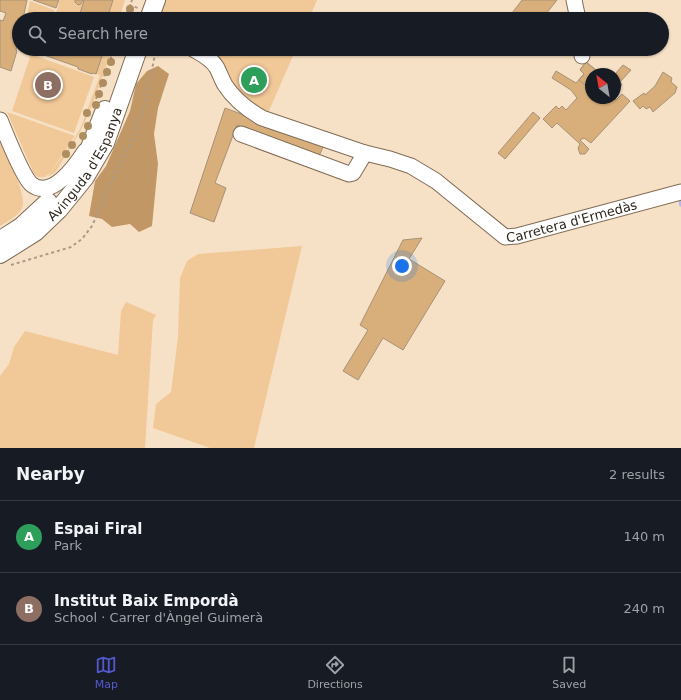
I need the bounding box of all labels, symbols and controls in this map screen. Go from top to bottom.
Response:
search box [12,12,669,56]
icon: search [26,23,48,45]
text: Search here [58,25,148,43]
pin: A [241,65,267,95]
north arrow [585,68,621,104]
pin: B [35,70,61,100]
street label: Avinguda d'Espanya [44,105,125,224]
street label: Carretera d'Ermedàs [506,197,639,244]
your location [392,256,412,276]
text: Nearby [16,464,85,484]
text: 2 results [609,467,665,482]
text: Espai Firal [54,520,142,538]
text: A [24,529,34,544]
text: 140 m [623,529,665,544]
text: Park [54,538,82,553]
text: Institut Baix Empordà [54,592,239,610]
text: B [24,601,34,616]
text: 240 m [623,601,665,616]
text: School · Carrer d'Àngel Guimerà [54,610,263,625]
tab: Map [95,654,118,691]
tab: Directions [307,654,363,691]
tab: Saved [552,654,586,691]

